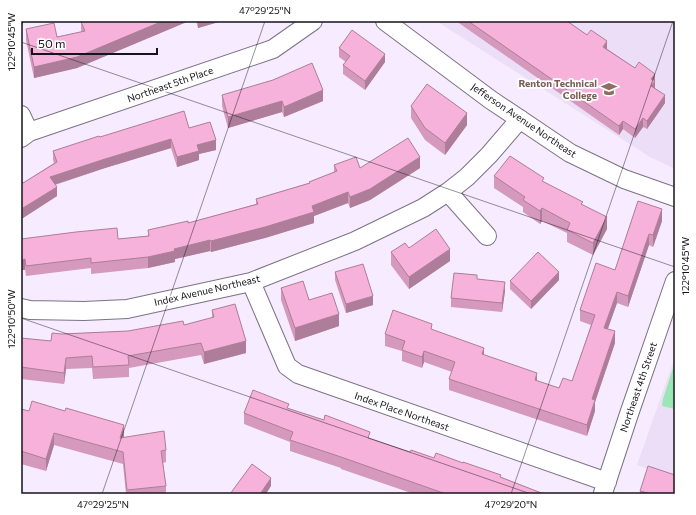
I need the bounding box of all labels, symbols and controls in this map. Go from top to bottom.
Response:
text: 47°29'25"N [239,4,291,16]
text: 122°10'45"W [5,13,17,71]
scale bar [32,30,157,56]
text: 50 m [38,36,66,50]
street label: Northeast 5th Place [125,64,215,104]
place label: Renton Technical College [519,77,597,101]
street label: Jefferson Avenue Northeast [469,80,579,160]
school or university icon: Renton Technical College [600,80,618,98]
text: 122°10'45"W [679,237,691,295]
street label: Index Avenue Northeast [153,272,261,308]
text: 122°10'50"W [5,289,17,349]
street label: Northeast 4th Street [617,340,659,434]
street label: Index Place Northeast [353,389,451,433]
text: 47°29'25"N [77,498,129,510]
text: 47°29'20"N [485,498,537,510]

